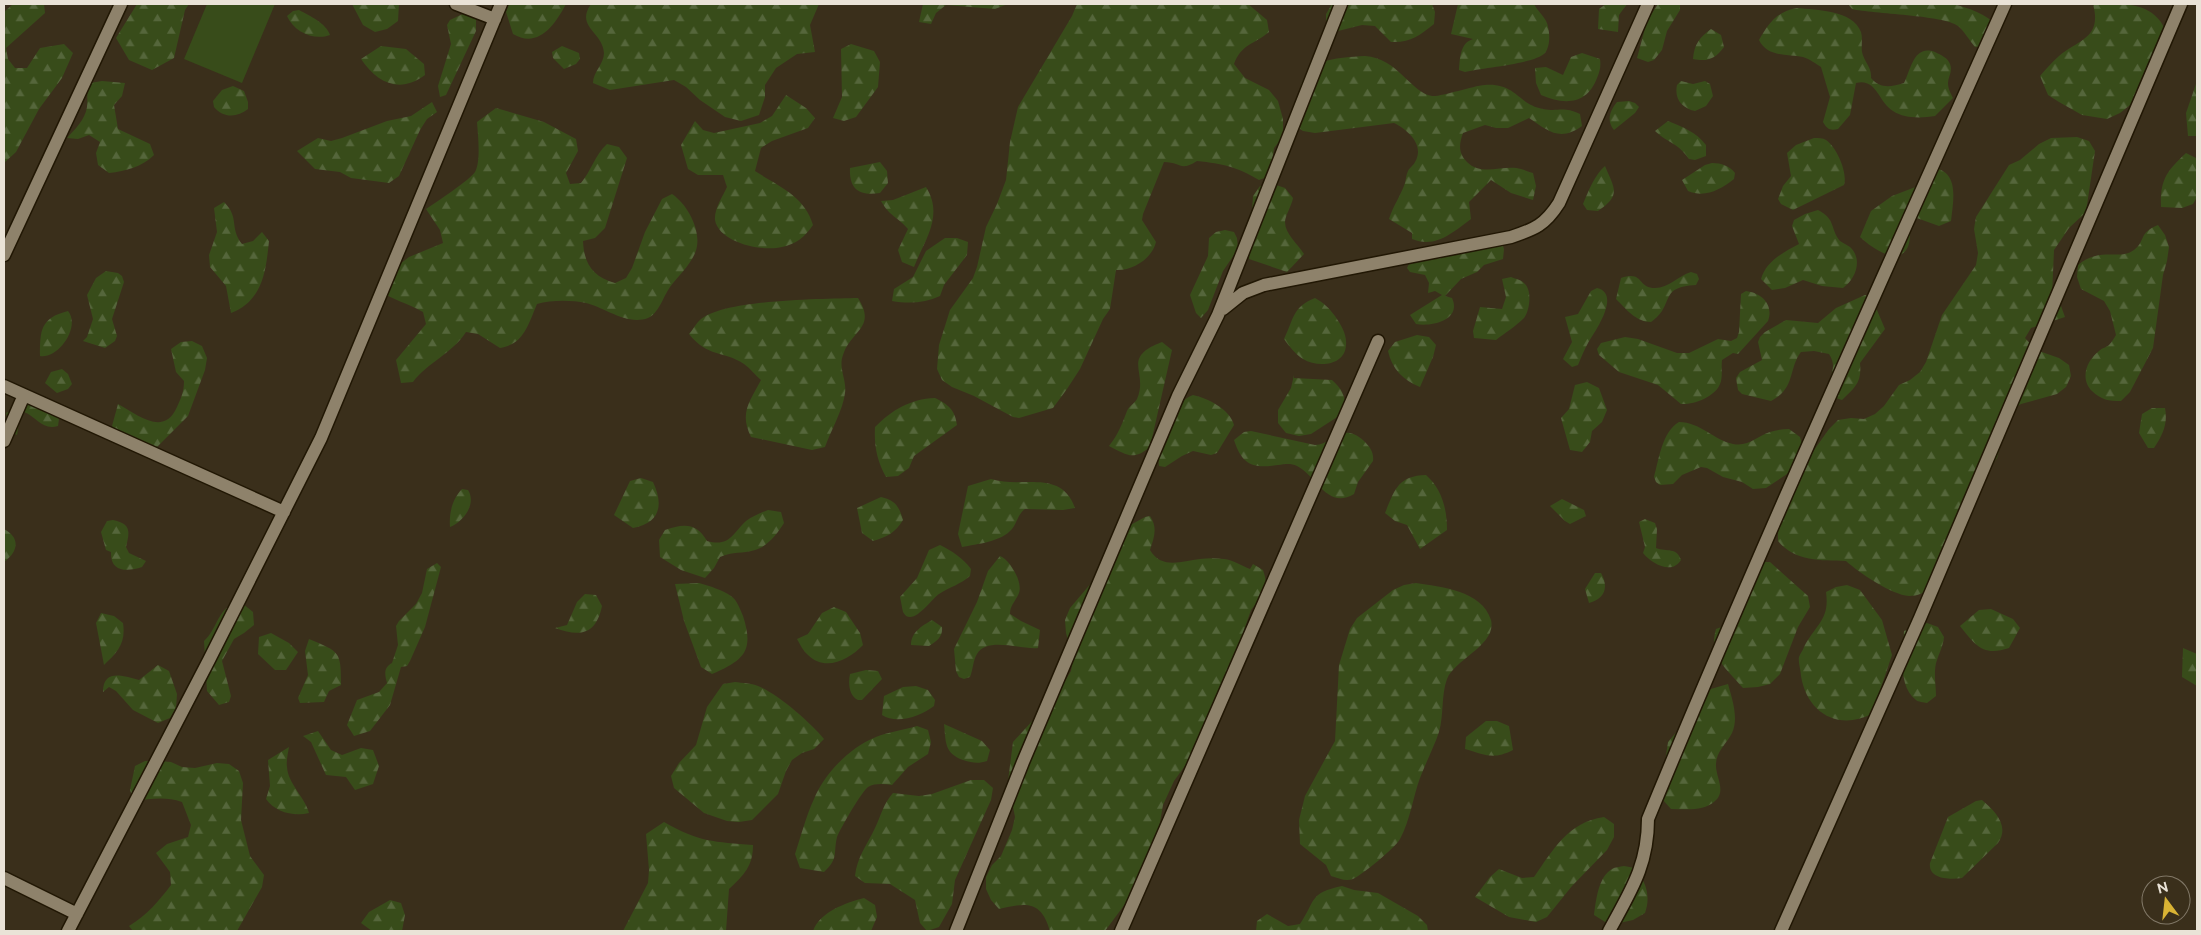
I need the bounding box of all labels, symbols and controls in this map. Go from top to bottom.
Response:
north arrow [2141,875,2191,925]
text: N [2155,878,2170,897]

